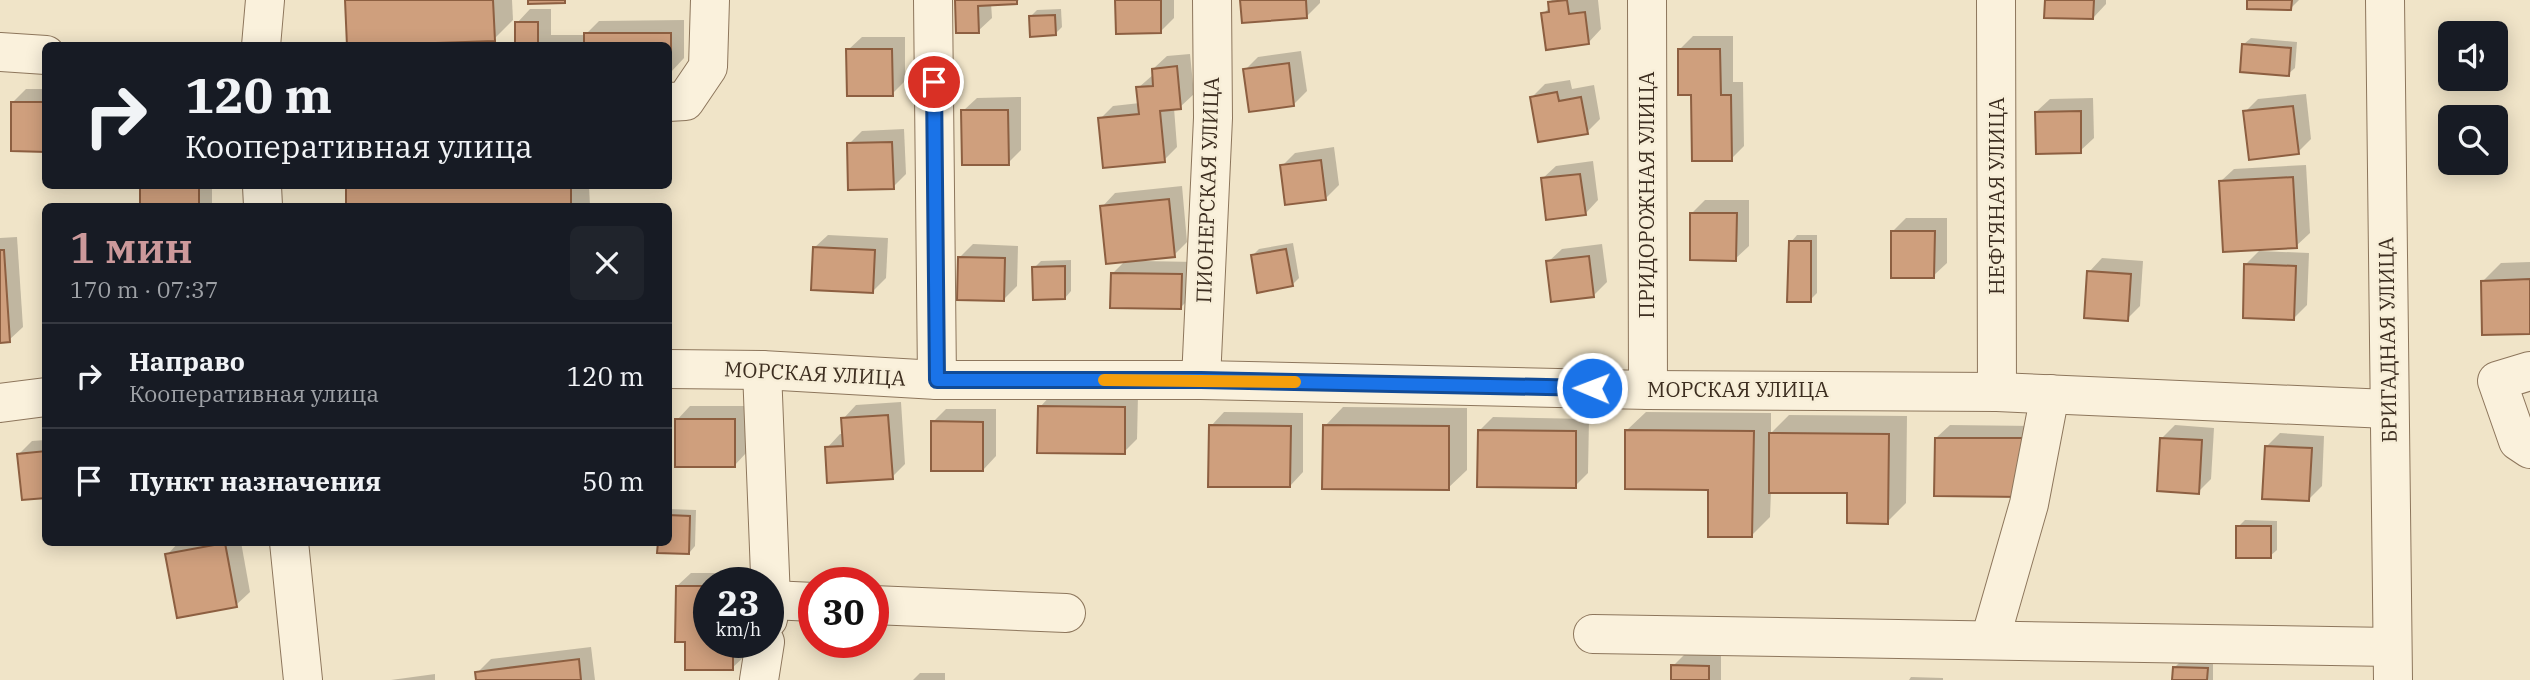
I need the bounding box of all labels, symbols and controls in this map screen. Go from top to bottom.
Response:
map controls [2438,21,2508,175]
button: sound [2438,21,2508,91]
pin [904,52,964,112]
text: 120 m [185,63,332,126]
icon: arrive [915,63,953,101]
icon: right [70,70,161,161]
street label: ПРИДОРОЖНАЯ УЛИЦА [1632,71,1660,319]
street label: ПИОНЕРСКАЯ УЛИЦА [1189,76,1225,304]
street label: НЕФТЯНАЯ УЛИЦА [1982,96,2010,295]
button: search [2438,105,2508,175]
text: Кооперативная улица [185,125,533,167]
text: 1 мин [70,220,193,275]
button: close [570,226,644,300]
street label: БРИГАДНАЯ УЛИЦА [2371,236,2403,443]
text: 170 m · 07:37 [70,274,219,304]
text: Направо [129,344,245,378]
position arrow [1555,351,1629,425]
street label: МОРСКАЯ УЛИЦА [723,354,907,392]
icon: right [70,357,108,395]
text: 120 m [566,359,644,393]
street label: МОРСКАЯ УЛИЦА [1647,375,1830,403]
text: Кооперативная улица [129,378,379,408]
icon: arrive [70,462,108,500]
text: Пункт назначения [129,464,381,498]
text: 50 m [582,464,644,498]
speed limit sign: 30 [798,567,889,658]
text: 23 [717,580,760,626]
text: km/h [716,618,761,641]

